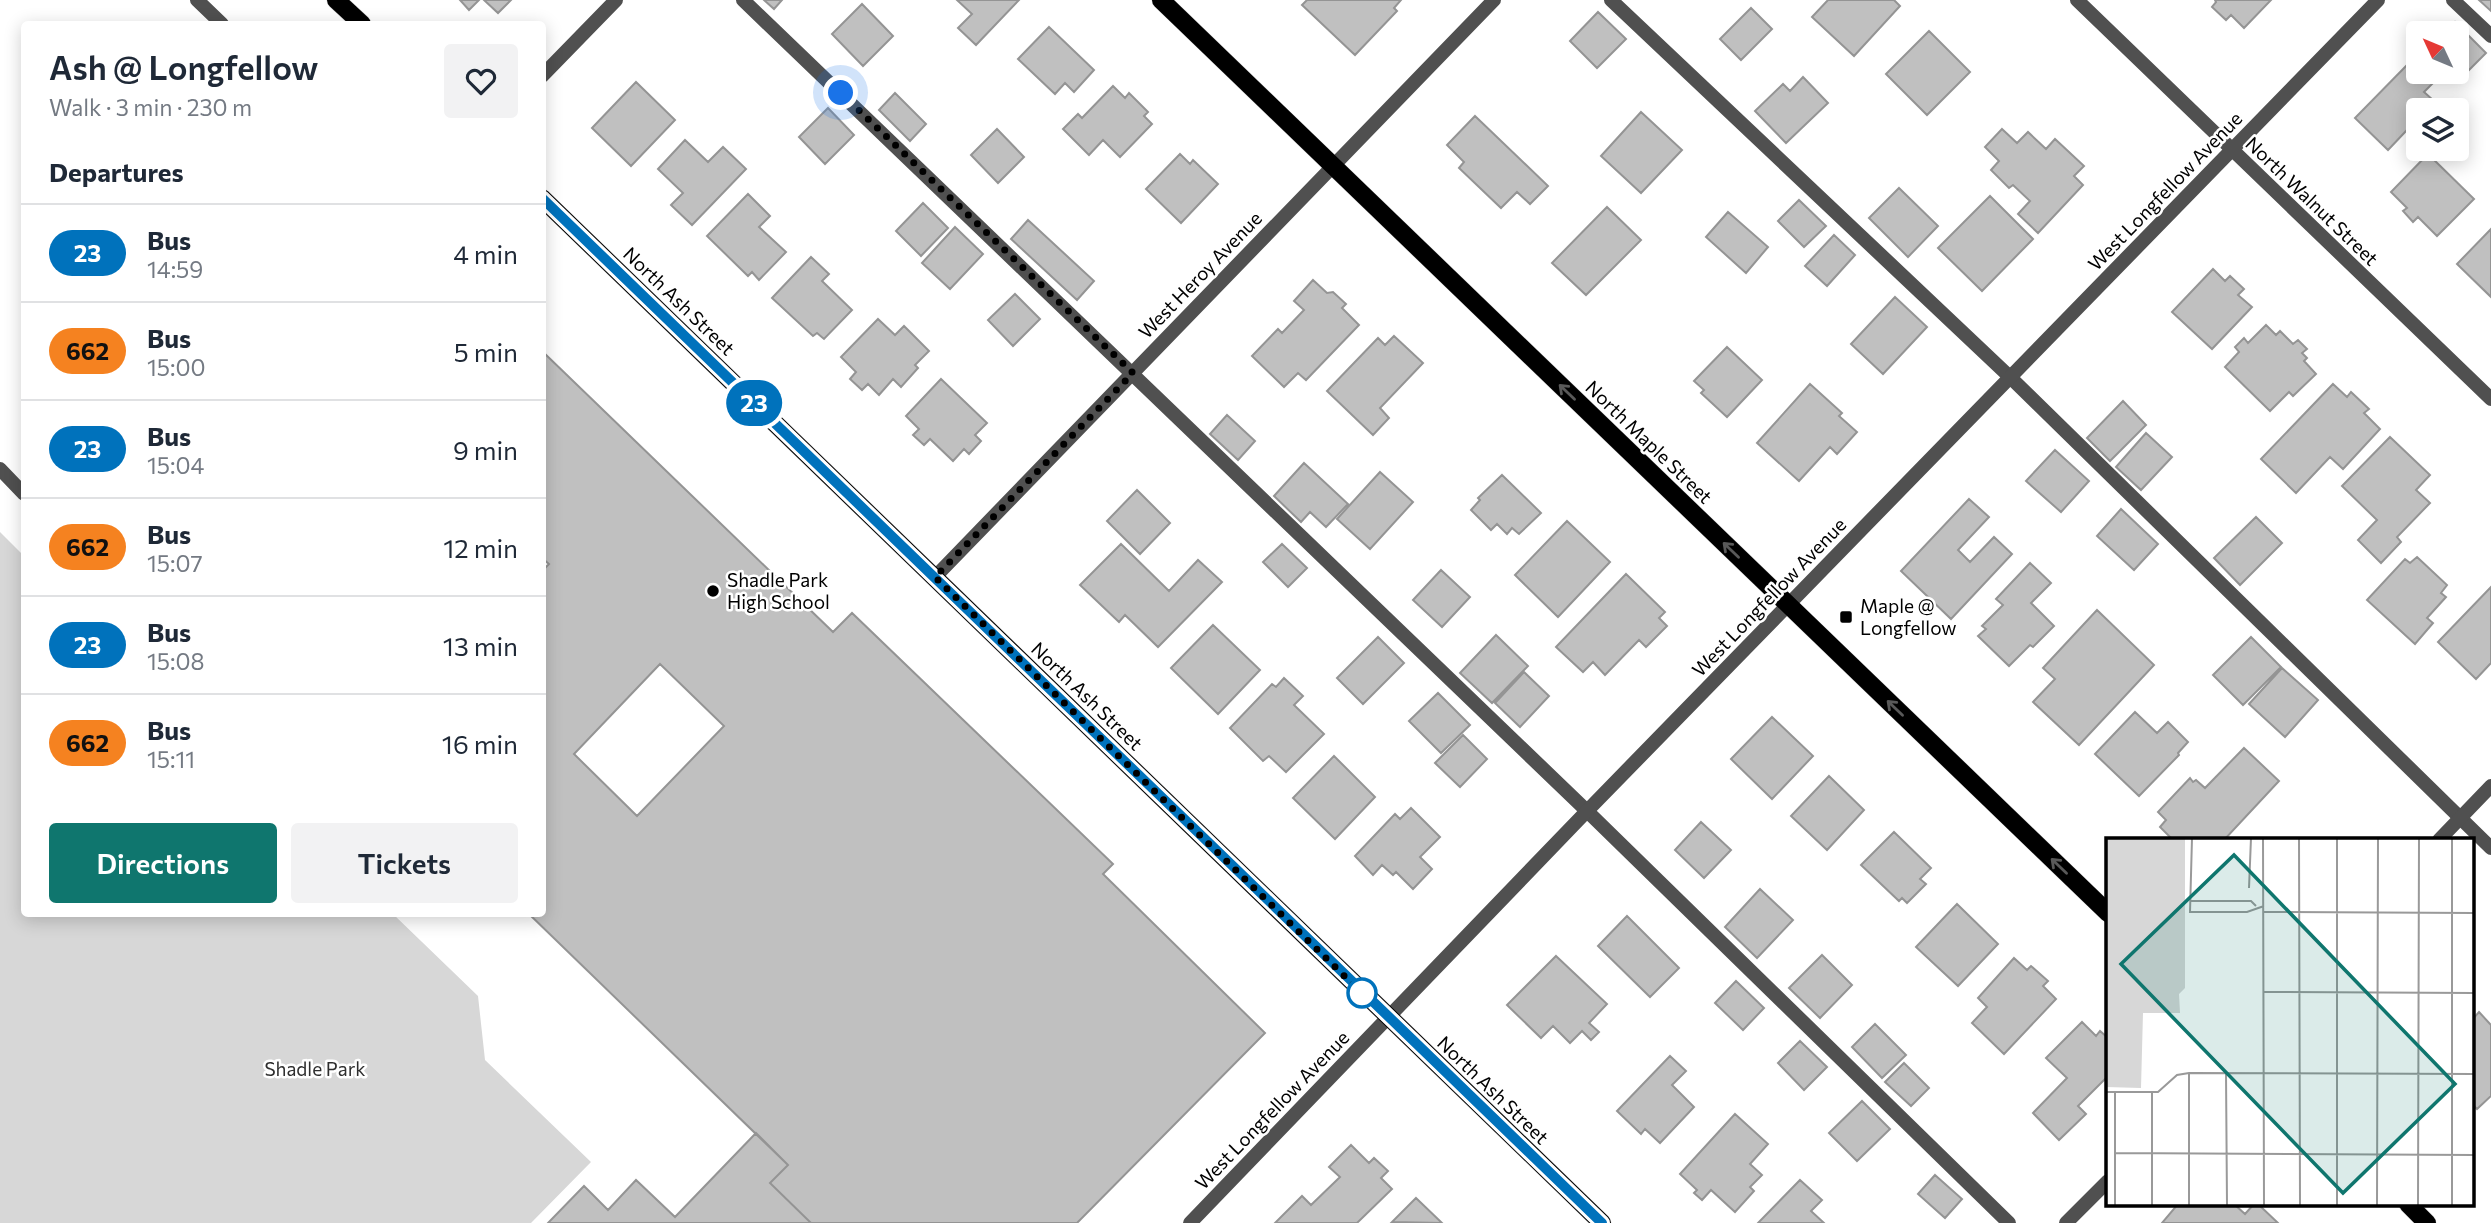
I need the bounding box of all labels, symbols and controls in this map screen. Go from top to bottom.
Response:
north arrow [2406,21,2469,84]
map controls [2406,21,2469,161]
button: heart [444,44,518,118]
text: Ash @ Longfellow [49,46,318,87]
your location [823,75,858,110]
text: Walk · 3 min · 230 m [49,93,252,121]
button: layers [2406,98,2469,161]
street label: West Longfellow Avenue [2083,107,2246,275]
street label: North Walnut Street [2241,131,2384,270]
text: Departures [49,156,184,187]
street label: West Heroy Avenue [1133,206,1266,343]
text: Bus [147,224,191,255]
text: 23 [74,238,101,267]
text: 4 min [453,238,518,269]
street label: North Ash Street [619,242,740,360]
text: 14:59 [147,255,203,283]
text: Bus [147,322,191,353]
text: 662 [66,336,109,365]
text: 5 min [454,336,518,367]
text: 15:00 [147,353,206,381]
street label: North Maple Street [1581,375,1718,508]
line badge: 23 [722,380,786,426]
one-way arrow [1559,383,1576,400]
text: 23 [740,388,768,417]
text: Bus [147,420,191,451]
text: 23 [74,434,101,463]
text: 9 min [453,434,518,465]
text: 15:04 [147,451,204,479]
street label: West Longfellow Avenue [1687,513,1850,681]
text: Bus [147,518,191,549]
text: 662 [66,532,109,561]
text: 12 min [443,532,518,563]
one-way arrow [1723,542,1740,559]
text: 15:07 [147,549,203,577]
place label: Shadle Park High School [727,568,830,613]
marker: Shadle Park High School [705,583,721,599]
place label: Maple @ Longfellow [1860,594,1956,639]
marker: Maple @ Longfellow [1838,609,1854,625]
text: Bus [147,616,191,647]
text: 23 [74,630,101,659]
text: 13 min [443,630,518,661]
street label: North Ash Street [1027,637,1148,755]
text: 15:08 [147,647,204,675]
one-way arrow [1887,699,1904,716]
text: Bus [147,714,191,745]
text: 662 [66,728,109,757]
text: 16 min [442,728,518,759]
text: 15:11 [147,745,195,773]
button: Directions [49,823,277,903]
button: Tickets [291,823,518,903]
inset map [2106,838,2474,1206]
one-way arrow [2050,857,2067,874]
unlabelled marker [1347,978,1377,1008]
street label: West Longfellow Avenue [1190,1026,1353,1194]
street label: North Ash Street [1433,1031,1554,1149]
park label: Shadle Park [264,1057,366,1080]

